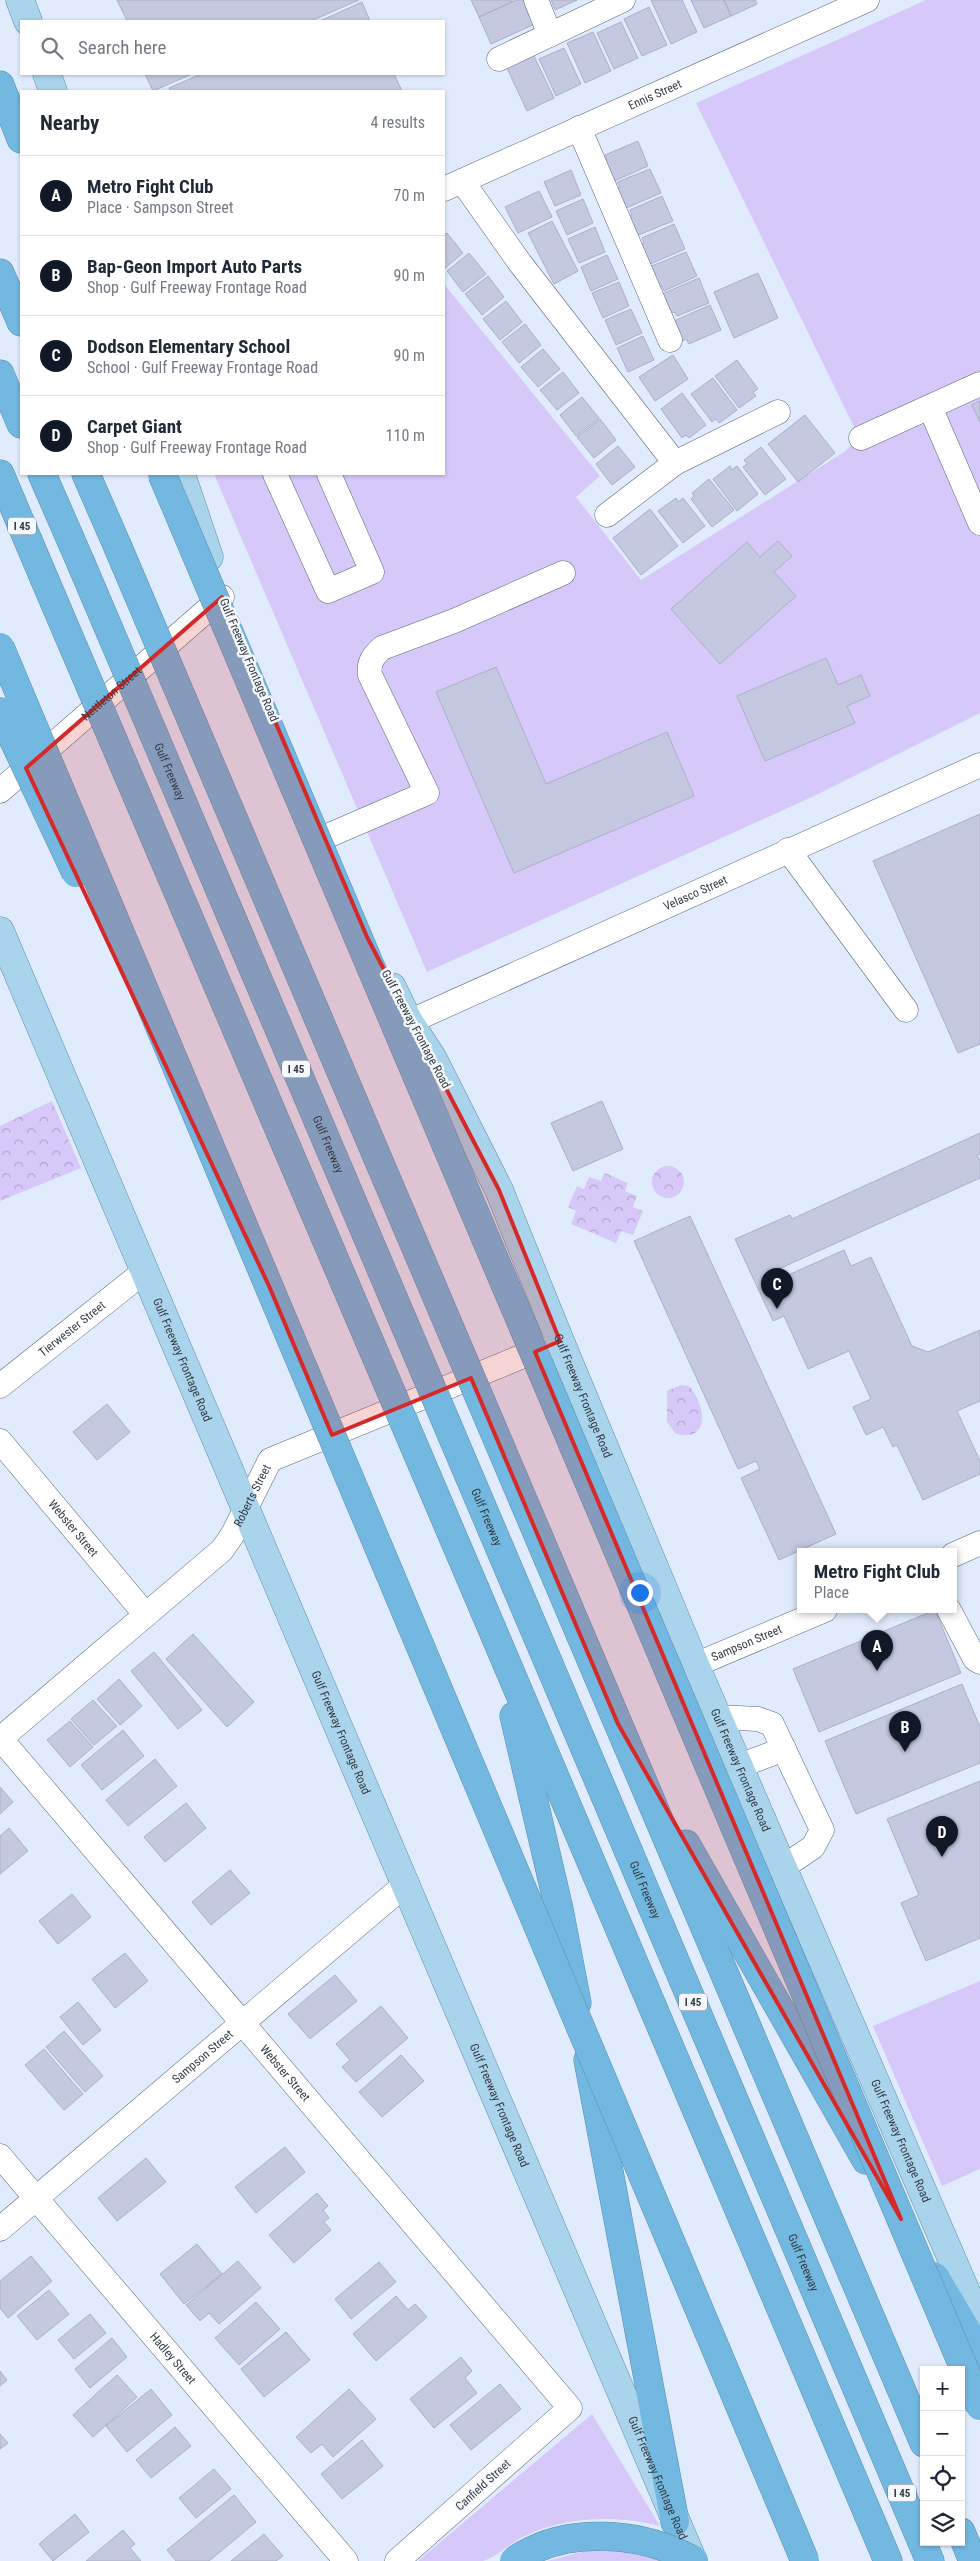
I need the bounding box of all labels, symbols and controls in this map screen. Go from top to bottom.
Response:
search box [20,20,445,75]
icon: search [38,34,66,62]
text: Search here [78,36,166,59]
street label: Ennis Street [626,77,684,113]
text: Nearby [40,111,99,135]
text: 4 results [370,113,425,132]
text: Metro Fight Club [87,175,213,198]
text: A [51,186,61,205]
text: 70 m [393,186,425,205]
text: Place · Sampson Street [87,198,233,217]
text: Bap-Geon Import Auto Parts [87,255,302,278]
text: B [52,266,60,285]
text: 90 m [393,266,425,285]
text: Shop · Gulf Freeway Frontage Road [87,278,307,297]
text: Dodson Elementary School [87,335,290,358]
text: C [51,346,61,365]
text: 90 m [393,346,425,365]
text: School · Gulf Freeway Frontage Road [87,358,318,377]
text: Carpet Giant [87,415,182,438]
text: D [51,426,61,445]
text: 110 m [386,426,425,445]
text: Shop · Gulf Freeway Frontage Road [87,438,307,457]
road number: I 45 [8,518,36,534]
street label: Gulf Freeway Frontage Road [217,596,281,724]
street label: Nettleton Street [79,663,145,723]
street label: Gulf Freeway [151,741,188,803]
street label: Velasco Street [661,872,730,914]
street label: Gulf Freeway Frontage Road [379,967,453,1091]
road number: I 45 [282,1060,310,1078]
street label: Gulf Freeway [310,1114,346,1175]
pin: C [761,1268,793,1309]
street label: Gulf Freeway Frontage Road [150,1296,215,1424]
street label: Tierwester Street [36,1298,109,1360]
street label: Gulf Freeway Frontage Road [551,1332,615,1460]
street label: Roberts Street [231,1462,274,1529]
street label: Gulf Freeway [468,1486,505,1548]
street label: Webster Street [45,1497,101,1560]
popup [797,1548,957,1613]
text: Metro Fight Club [814,1560,940,1583]
your location [627,1580,653,1606]
text: Place [814,1583,849,1602]
street label: Sampson Street [709,1622,784,1664]
pin: A [861,1630,893,1671]
street label: Gulf Freeway Frontage Road [308,1669,373,1796]
street label: Gulf Freeway Frontage Road [708,1706,773,1834]
pin: B [889,1711,921,1752]
pin: D [926,1816,958,1857]
street label: Gulf Freeway [627,1859,663,1921]
road number: I 45 [679,1994,707,2010]
street label: Sampson Street [169,2027,236,2086]
street label: Gulf Freeway Frontage Road [467,2041,532,2169]
street label: Webster Street [257,2042,313,2105]
street label: Gulf Freeway Frontage Road [868,2077,934,2205]
street label: Gulf Freeway [785,2232,822,2294]
street label: Hadley Street [147,2330,199,2387]
map controls [920,2366,965,2546]
button: + [920,2366,965,2411]
button: − [920,2411,965,2456]
street label: Gulf Freeway Frontage Road [625,2414,690,2542]
street label: Canfield Street [453,2456,514,2513]
button: locate [920,2456,965,2501]
road number: I 45 [888,2484,916,2502]
button: layers [920,2501,965,2546]

